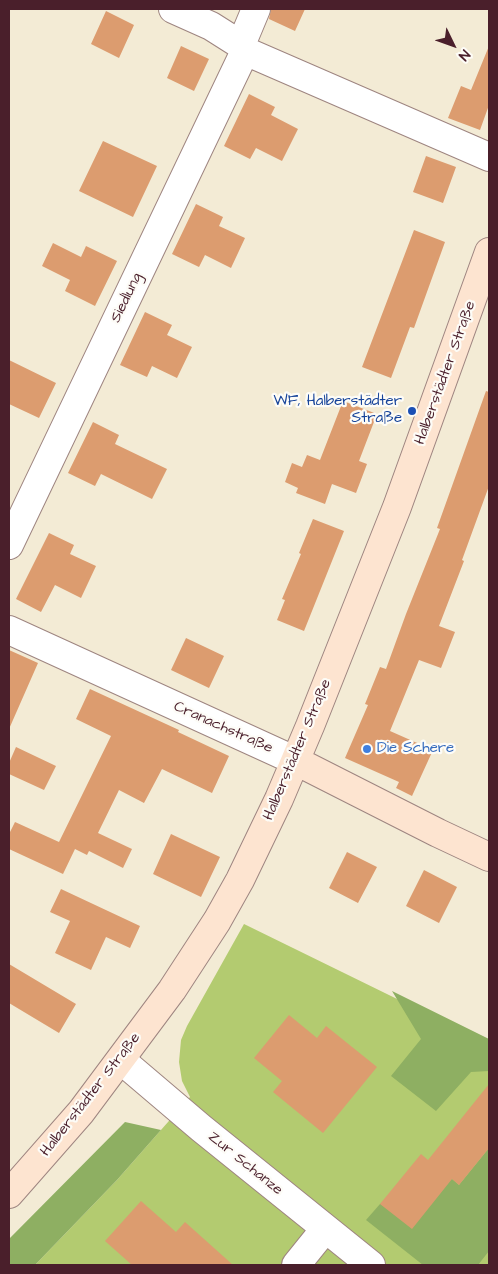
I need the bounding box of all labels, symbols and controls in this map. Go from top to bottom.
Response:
north arrow [428,20,478,70]
text: N [454,45,475,65]
street label: Siedlung [107,270,147,326]
street label: Halberstädter Straße [412,299,480,447]
place label: WF, Halberstädter Straße [274,393,402,428]
marker: WF, Halberstädter Straße [406,405,418,417]
street label: Halberstädter Straße [260,677,336,823]
street label: Cranachstraße [171,698,275,758]
place label: Die Schere [377,740,454,758]
marker: Die Schere [361,743,373,755]
street label: Halberstädter Straße [37,1030,145,1160]
street label: Zur Schanze [204,1128,286,1200]

